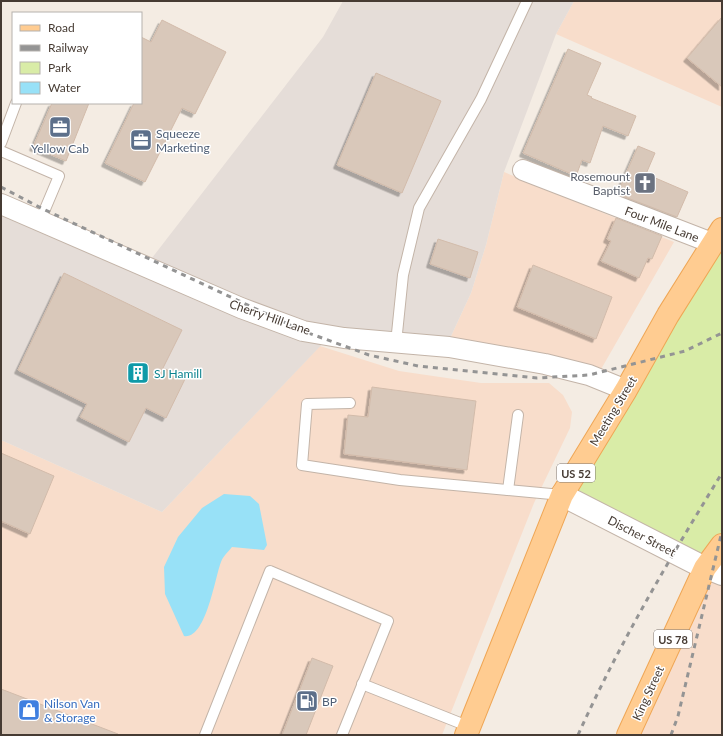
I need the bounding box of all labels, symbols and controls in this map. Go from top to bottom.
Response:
legend [12,12,142,104]
text: Road [48,20,75,35]
text: Railway [48,40,89,55]
text: Park [48,60,72,75]
text: Water [48,80,81,95]
office icon: Yellow Cab [47,114,73,140]
place label: Squeeze Marketing [156,126,210,155]
office icon: Squeeze Marketing [128,127,154,153]
place label: Yellow Cab [31,141,89,156]
place label: Rosemount Baptist [570,169,631,198]
church icon: Rosemount Baptist [632,170,658,196]
street label: Four Mile Lane [623,203,701,245]
street label: Cherry Hill Lane [228,296,312,338]
building icon: SJ Hamill [125,360,151,386]
place label: SJ Hamill [154,366,202,381]
street label: Meeting Street [586,373,640,449]
road number: US 52 [557,464,595,482]
street label: Discher Street [605,512,679,560]
road number: US 78 [654,630,692,648]
street label: King Street [629,663,667,723]
fuel station icon: BP [294,688,320,714]
place label: BP [322,694,337,709]
place label: Nilson Van & Storage [44,696,100,725]
shop icon: Nilson Van & Storage [16,697,42,723]

